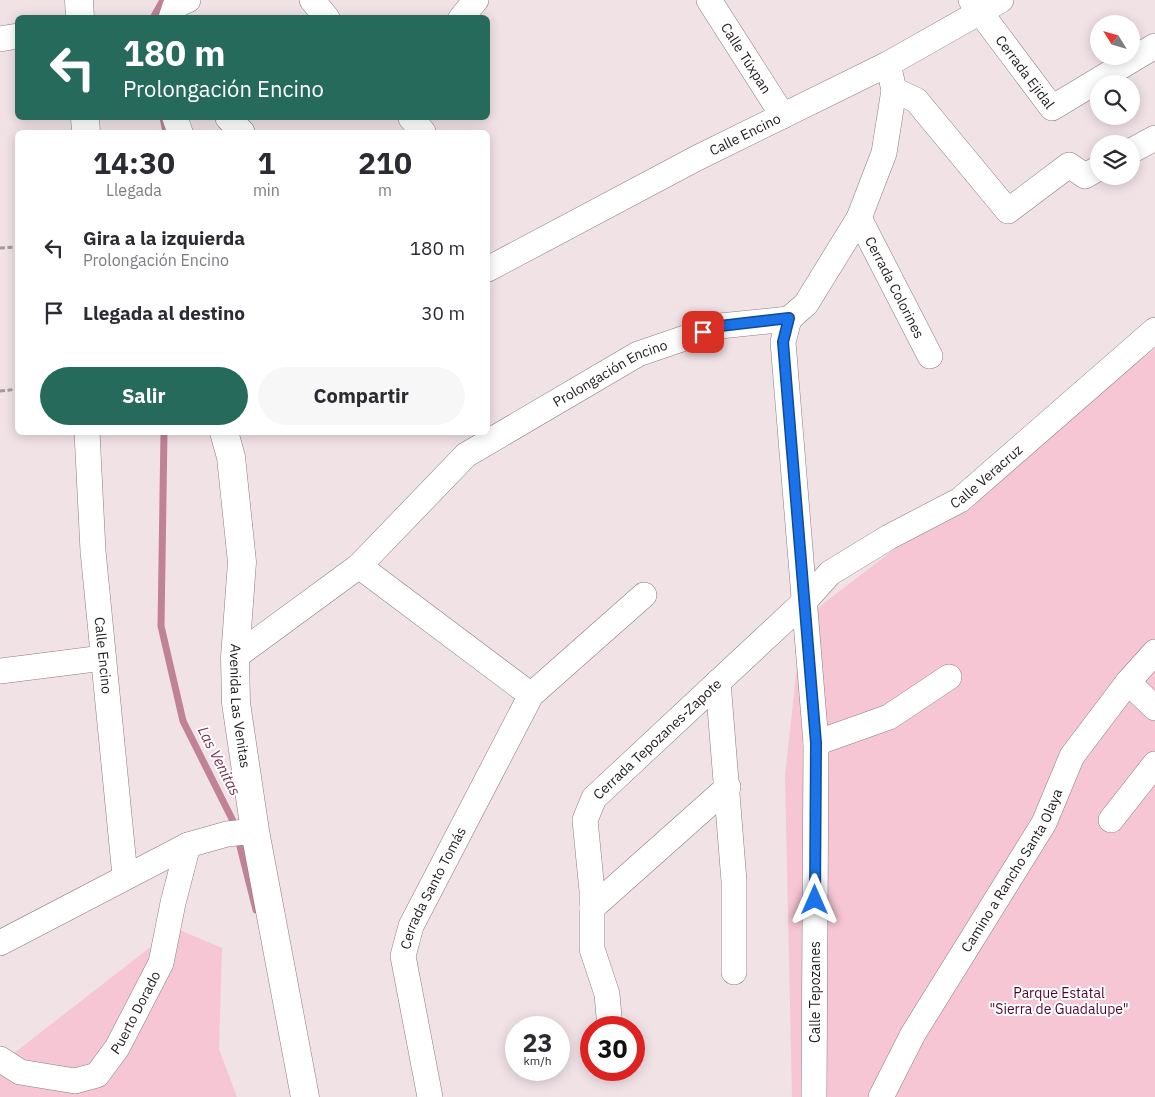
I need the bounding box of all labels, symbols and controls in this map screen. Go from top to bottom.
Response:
north arrow [1090,15,1140,65]
map controls [1090,15,1140,185]
street label: Calle Túxpan [717,19,775,97]
text: 180 m [123,30,226,76]
street label: Cerrada Ejidal [992,32,1059,113]
icon: left [40,35,105,100]
text: Prolongación Encino [123,74,324,103]
button: search [1090,75,1140,125]
street label: Calle Encino [706,109,784,160]
button: layers [1090,135,1140,185]
text: 14:30 [93,143,175,182]
text: 1 [257,143,275,182]
text: 210 [358,143,412,182]
text: Llegada [106,180,162,200]
text: min [253,180,280,200]
text: m [378,180,392,200]
text: Gira a la izquierda [83,226,245,250]
street label: Cerrada Colorines [861,233,928,342]
icon: left [40,234,68,262]
text: 180 m [410,236,465,260]
text: Prolongación Encino [83,250,229,270]
icon: arrive [40,299,68,327]
text: Llegada al destino [83,301,245,325]
text: 30 m [421,301,465,325]
pin [682,311,724,353]
icon: arrive [689,318,717,346]
street label: Prolongación Encino [549,336,670,411]
button: Salir [40,367,248,425]
button: Compartir [258,367,465,425]
street label: Calle Veracruz [947,440,1026,513]
street label: Calle Encino [91,616,116,695]
street label: Avenida Las Venitas [226,643,255,769]
street label: Cerrada Tepozanes-Zapote [589,675,725,803]
water label: Las Venitas [194,723,245,799]
street label: Camino a Rancho Santa Olaya [957,785,1067,956]
street label: Cerrada Santo Tomás [396,824,470,951]
position arrow [788,873,840,925]
street label: Calle Tepozanes [806,941,824,1043]
street label: Puerto Dorado [106,968,164,1058]
park label: Parque Estatal "Sierra de Guadalupe" [989,984,1129,1018]
speed limit sign: 30 [580,1016,645,1081]
text: 23 [522,1026,553,1059]
text: km/h [523,1053,552,1068]

